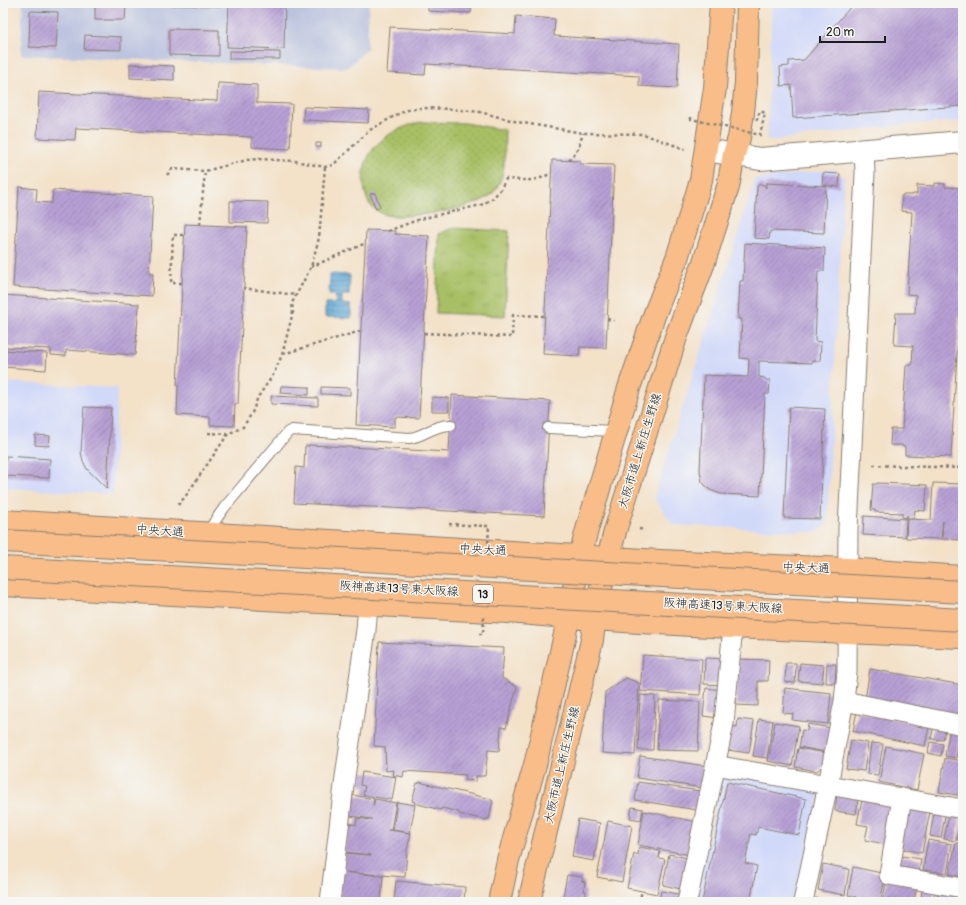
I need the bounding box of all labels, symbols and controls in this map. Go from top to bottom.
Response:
scale bar [820,18,885,44]
text: 20 m [826,25,855,40]
street label: 大阪市道上新庄生野線 [615,391,665,511]
street label: 中央大通 [136,522,184,540]
street label: 中央大通 [459,541,507,559]
street label: 中央大通 [782,560,830,576]
street label: 阪神高速13号東大阪線 [339,578,459,600]
road number: 13 [473,585,493,603]
street label: 阪神高速13号東大阪線 [663,595,783,617]
street label: 大阪市道上新庄生野線 [541,705,583,825]

